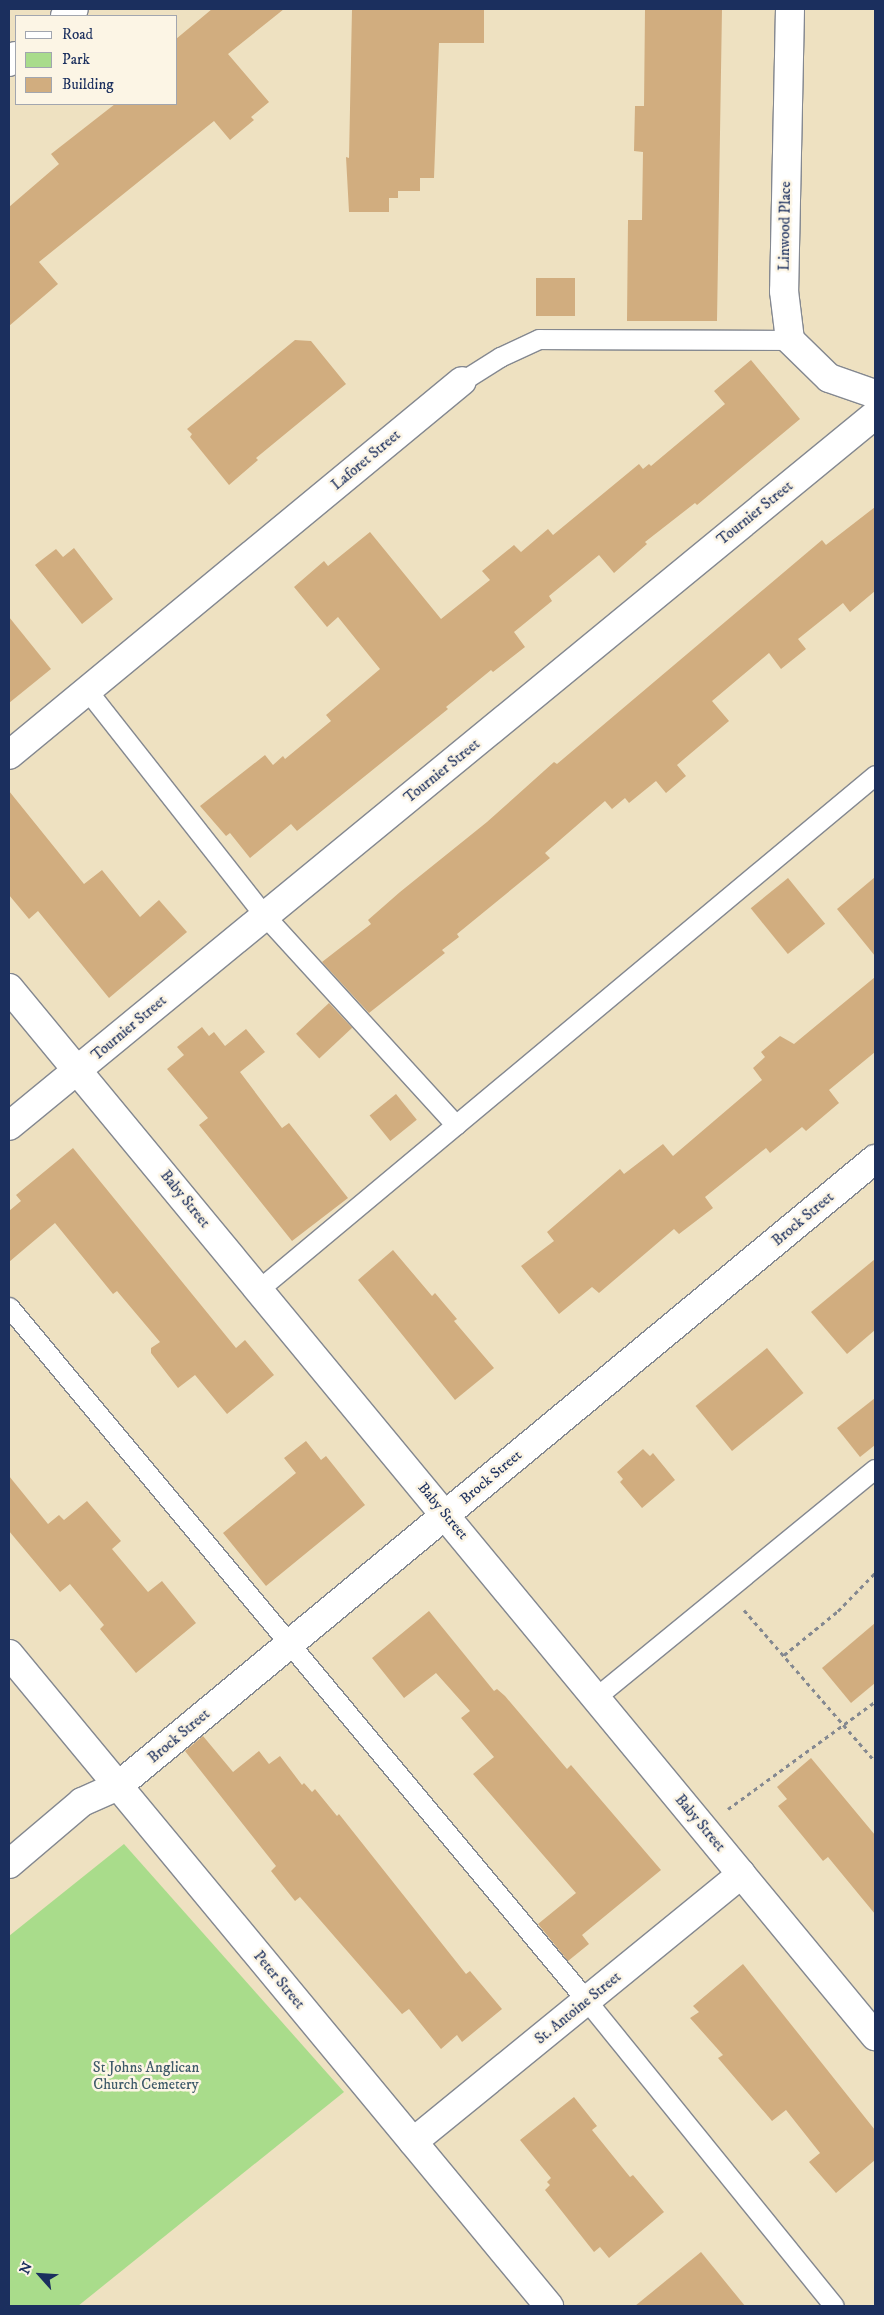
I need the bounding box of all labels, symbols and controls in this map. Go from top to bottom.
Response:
legend [15,15,178,105]
text: Road [62,25,93,44]
text: Park [62,50,90,69]
text: Building [62,75,114,94]
street label: Linwood Place [775,181,795,271]
street label: Laforet Street [328,426,404,494]
street label: Tournier Street [714,477,796,549]
street label: Tournier Street [401,735,483,807]
street label: Tournier Street [88,992,170,1064]
street label: Baby Street [156,1167,214,1231]
street label: Brock Street [769,1188,837,1250]
street label: Brock Street [457,1446,525,1508]
street label: Baby Street [414,1479,472,1543]
street label: Brock Street [145,1705,213,1767]
street label: Baby Street [671,1791,729,1855]
street label: Peter Street [250,1947,308,2013]
street label: St. Antoine Street [531,1968,625,2048]
park label: St Johns Anglican Church Cemetery [93,2058,199,2093]
north arrow [15,2250,65,2300]
text: N [16,2259,37,2278]

